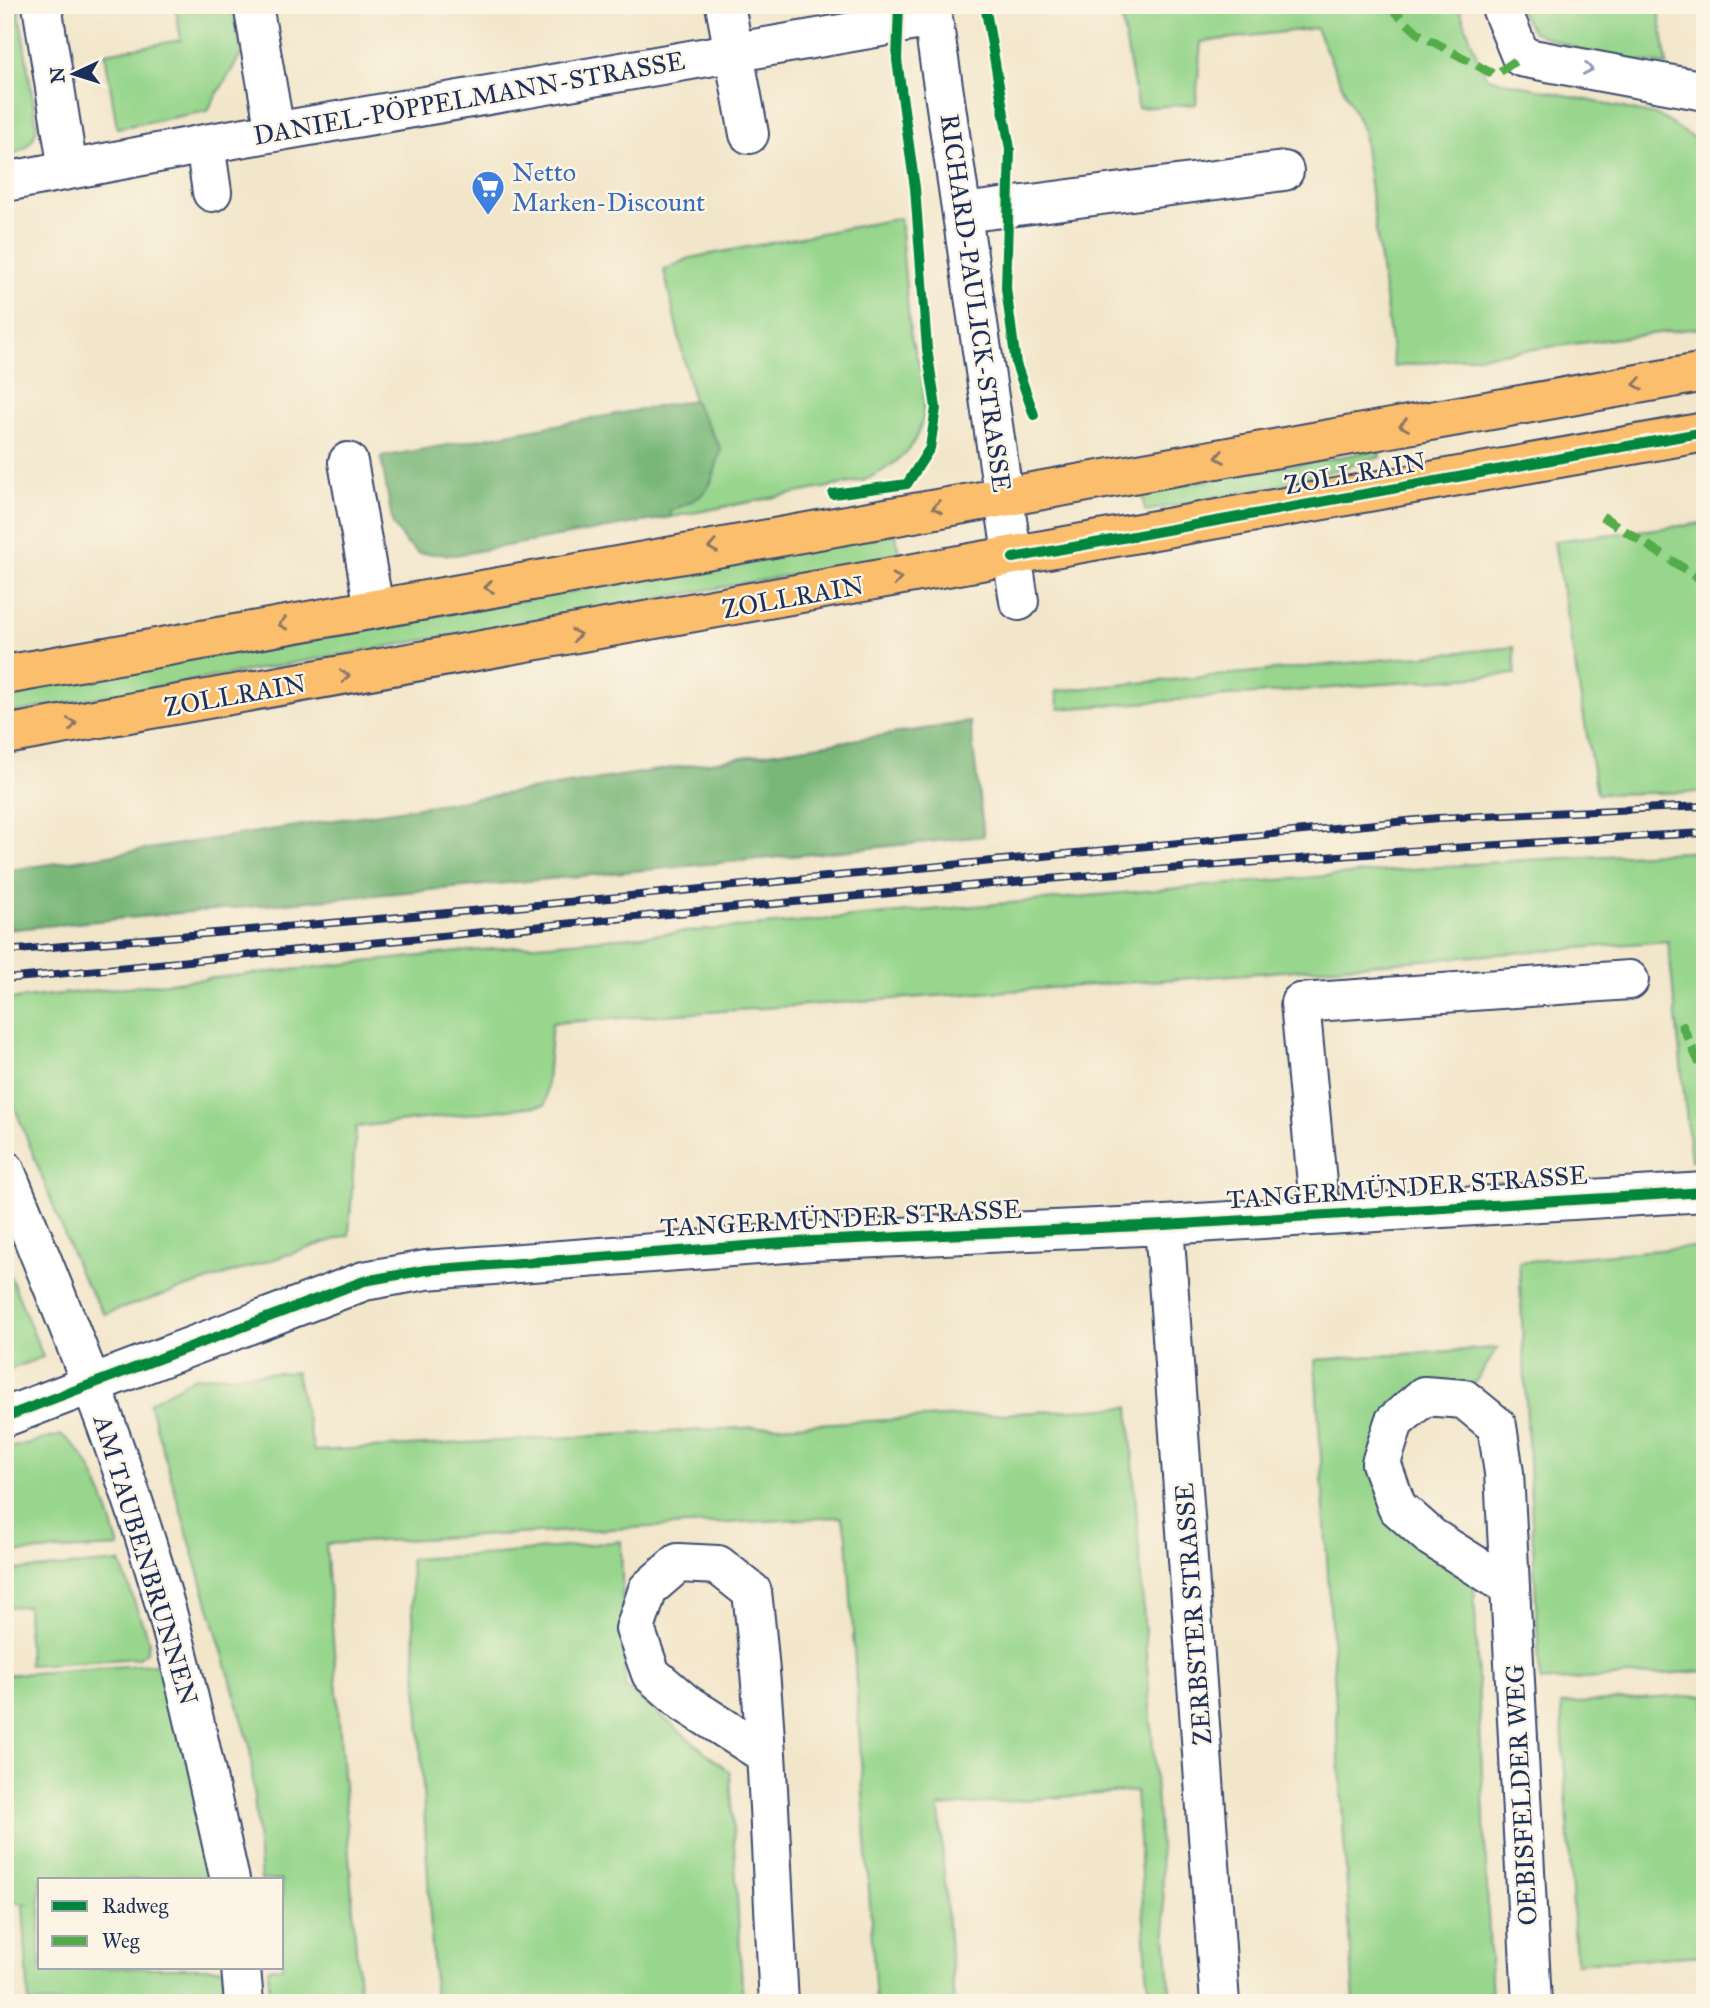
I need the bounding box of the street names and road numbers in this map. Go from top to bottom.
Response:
street label: DANIEL-PÖPPELMANN-STRASSE [251,44,687,152]
street label: RICHARD-PAULICK-STRASSE [934,112,1018,494]
street label: ZOLLRAIN [1282,445,1428,501]
street label: ZOLLRAIN [720,569,866,625]
street label: ZOLLRAIN [162,667,308,723]
street label: TANGERMÜNDER STRASSE [1225,1158,1589,1216]
street label: TANGERMÜNDER STRASSE [660,1193,1022,1243]
street label: AM TAUBENBRUNNEN [86,1410,205,1709]
street label: ZERBSTER STRASSE [1168,1482,1218,1746]
street label: OEBISFELDER WEG [1498,1664,1544,1926]

